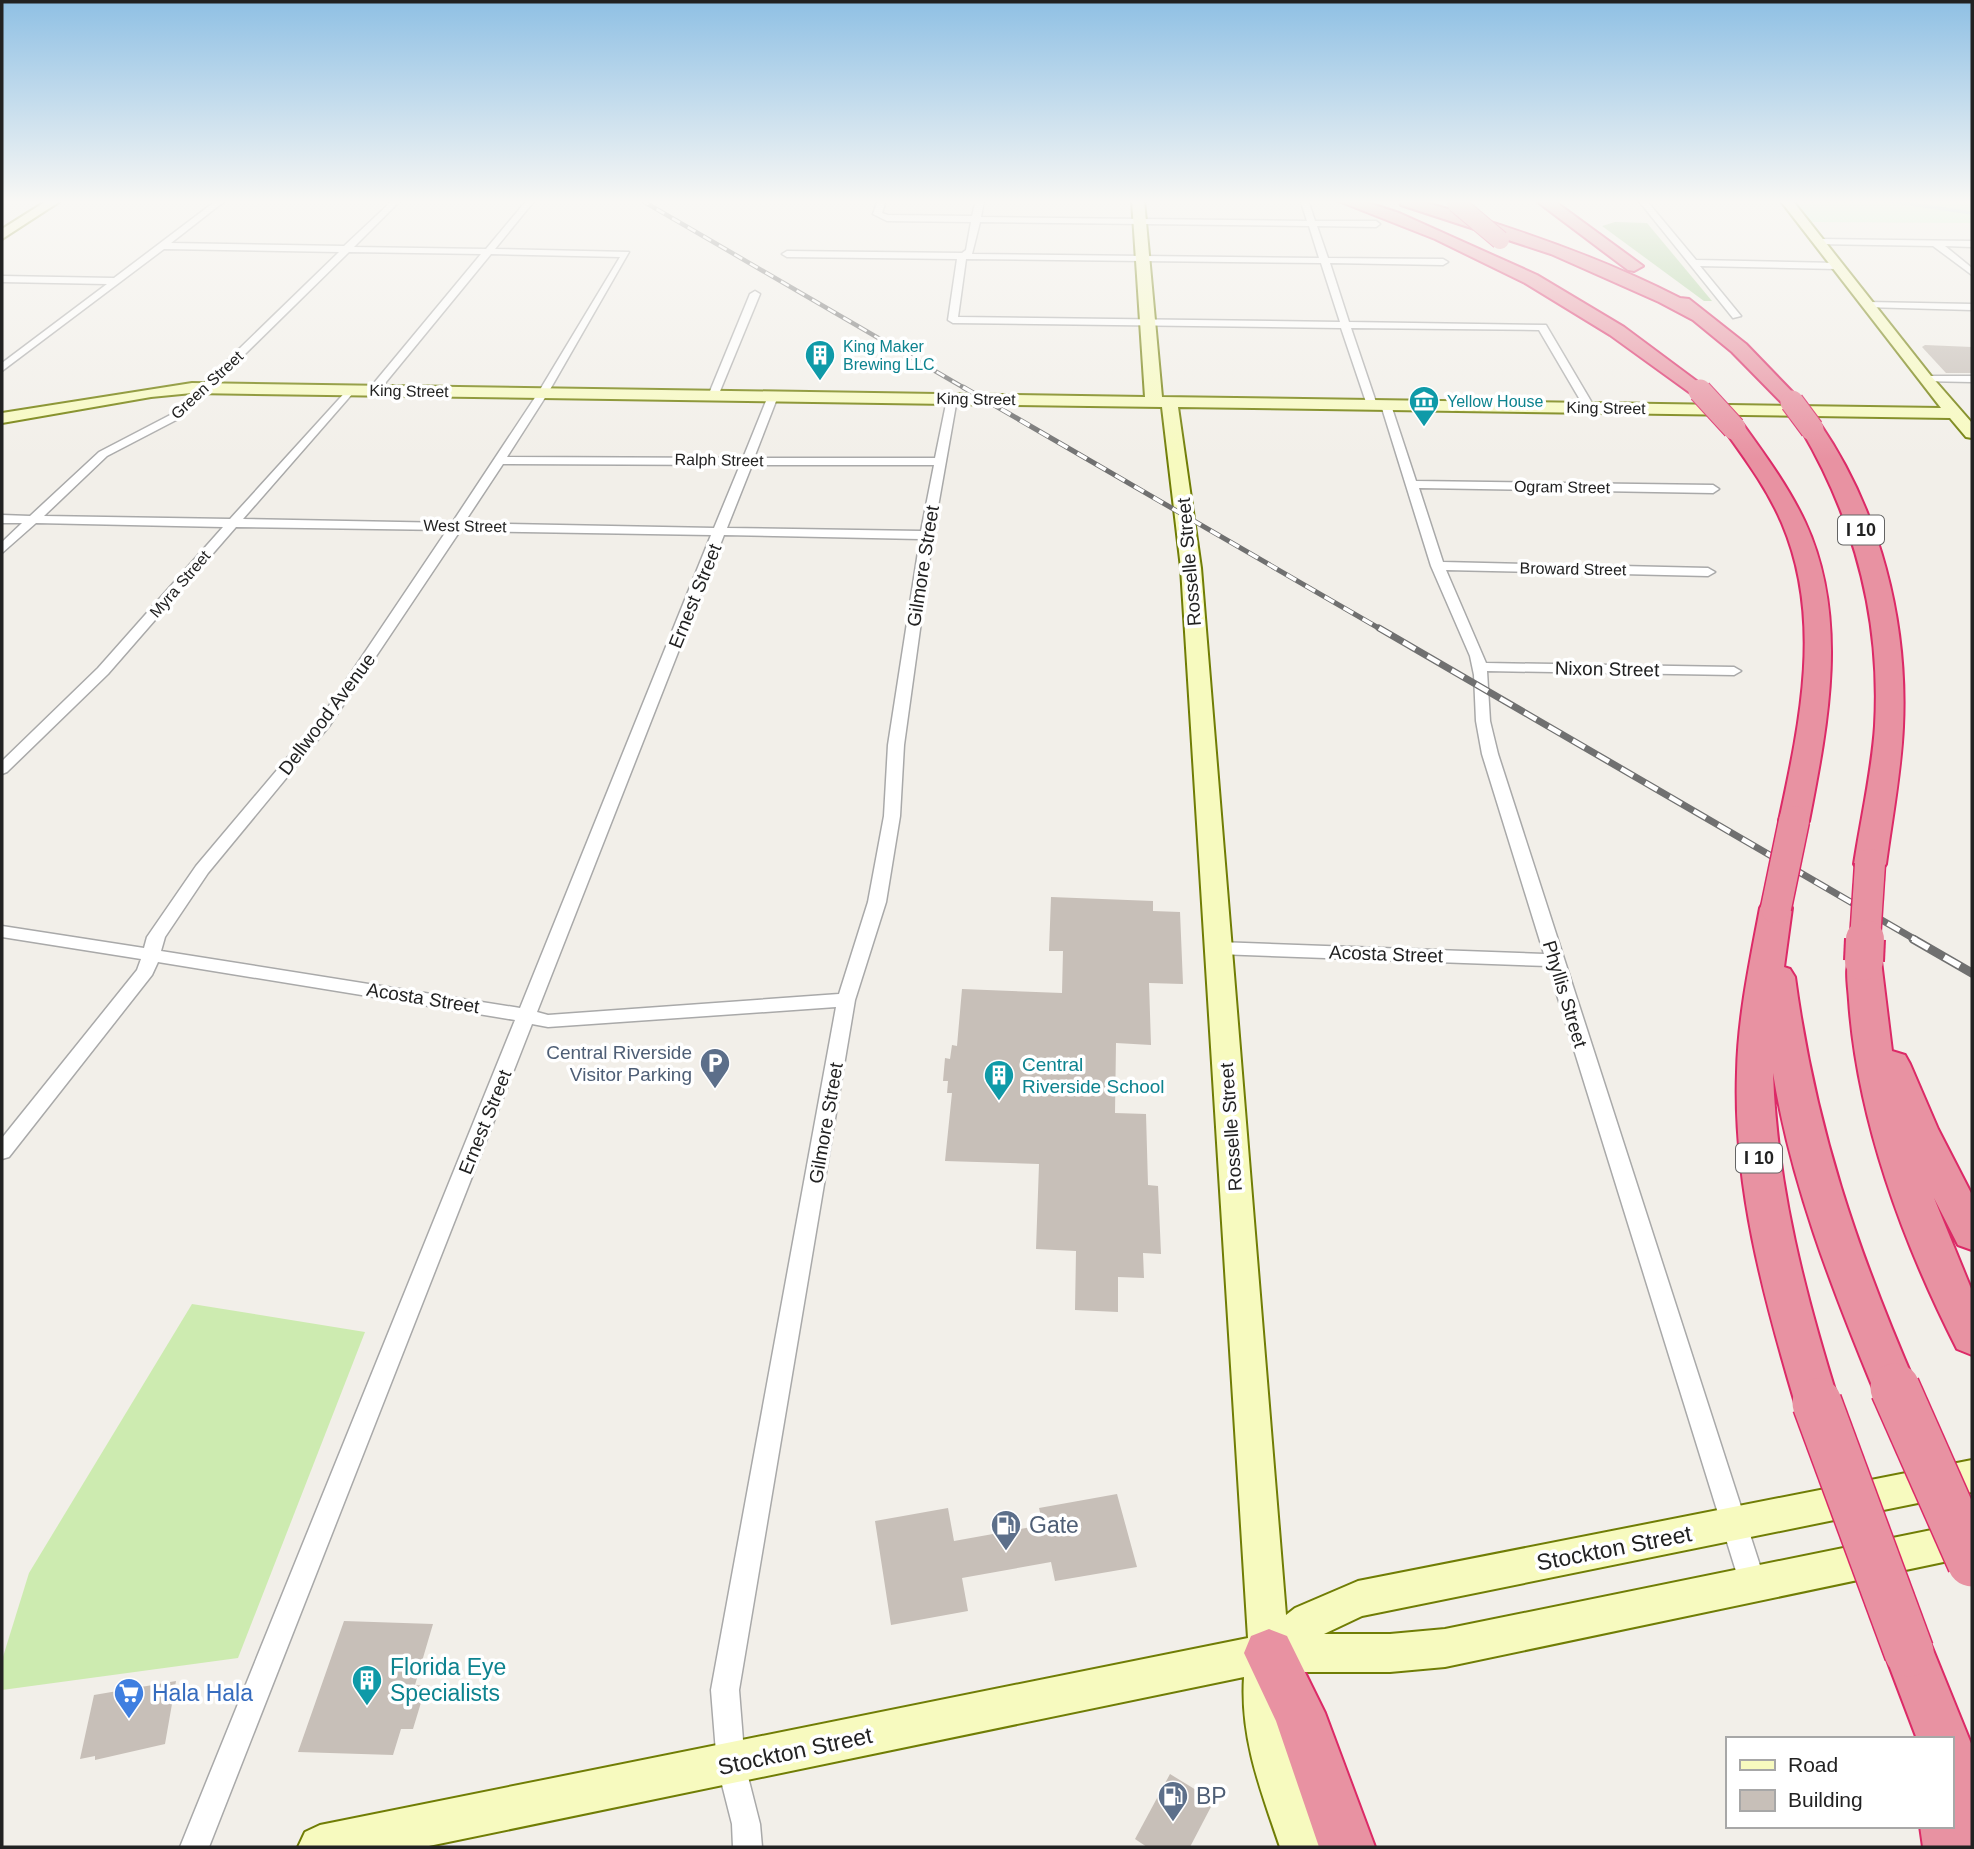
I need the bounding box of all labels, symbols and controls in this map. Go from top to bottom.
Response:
building icon: King Maker Brewing LLC [803,338,837,382]
place label: King Maker Brewing LLC [843,338,935,373]
street label: Green Street [168,347,247,422]
street label: King Street [369,382,449,400]
museum icon: Yellow House [1407,384,1441,428]
street label: King Street [936,390,1016,408]
place label: Yellow House [1447,393,1543,410]
street label: King Street [1566,399,1646,417]
street label: Ralph Street [674,451,764,469]
street label: Ogram Street [1514,478,1611,496]
street label: Rosselle Street [1173,496,1205,627]
street label: Gilmore Street [903,503,943,628]
road number: I 10 [1838,516,1884,544]
street label: West Street [423,517,507,535]
street label: Ernest Street [664,540,726,651]
street label: Myra Street [146,547,214,621]
street label: Broward Street [1520,560,1627,578]
street label: Dellwood Avenue [275,649,379,779]
street label: Nixon Street [1555,658,1660,680]
street label: Phyllis Street [1539,938,1591,1051]
street label: Acosta Street [1329,942,1444,967]
street label: Acosta Street [365,979,482,1017]
place label: Central Riverside Visitor Parking [546,1042,692,1085]
parking icon: Central Riverside Visitor Parking [698,1046,732,1090]
place label: Central Riverside School [1022,1054,1165,1097]
building icon: Central Riverside School [982,1058,1016,1102]
street label: Gilmore Street [805,1060,847,1185]
street label: Rosselle Street [1216,1061,1246,1192]
street label: Ernest Street [454,1066,516,1177]
road number: I 10 [1736,1143,1782,1172]
fuel station icon: Gate [989,1508,1023,1552]
place label: Gate [1029,1512,1079,1538]
street label: Stockton Street [1534,1520,1694,1576]
place label: Florida Eye Specialists [390,1654,506,1706]
building icon: Florida Eye Specialists [350,1663,384,1707]
supermarket icon: Hala Hala [112,1676,146,1720]
place label: Hala Hala [152,1680,253,1706]
street label: Stockton Street [715,1722,875,1780]
legend [1726,1737,1953,1828]
text: Road [1788,1753,1838,1776]
fuel station icon: BP [1156,1779,1190,1823]
place label: BP [1196,1783,1227,1809]
text: Building [1788,1788,1863,1811]

